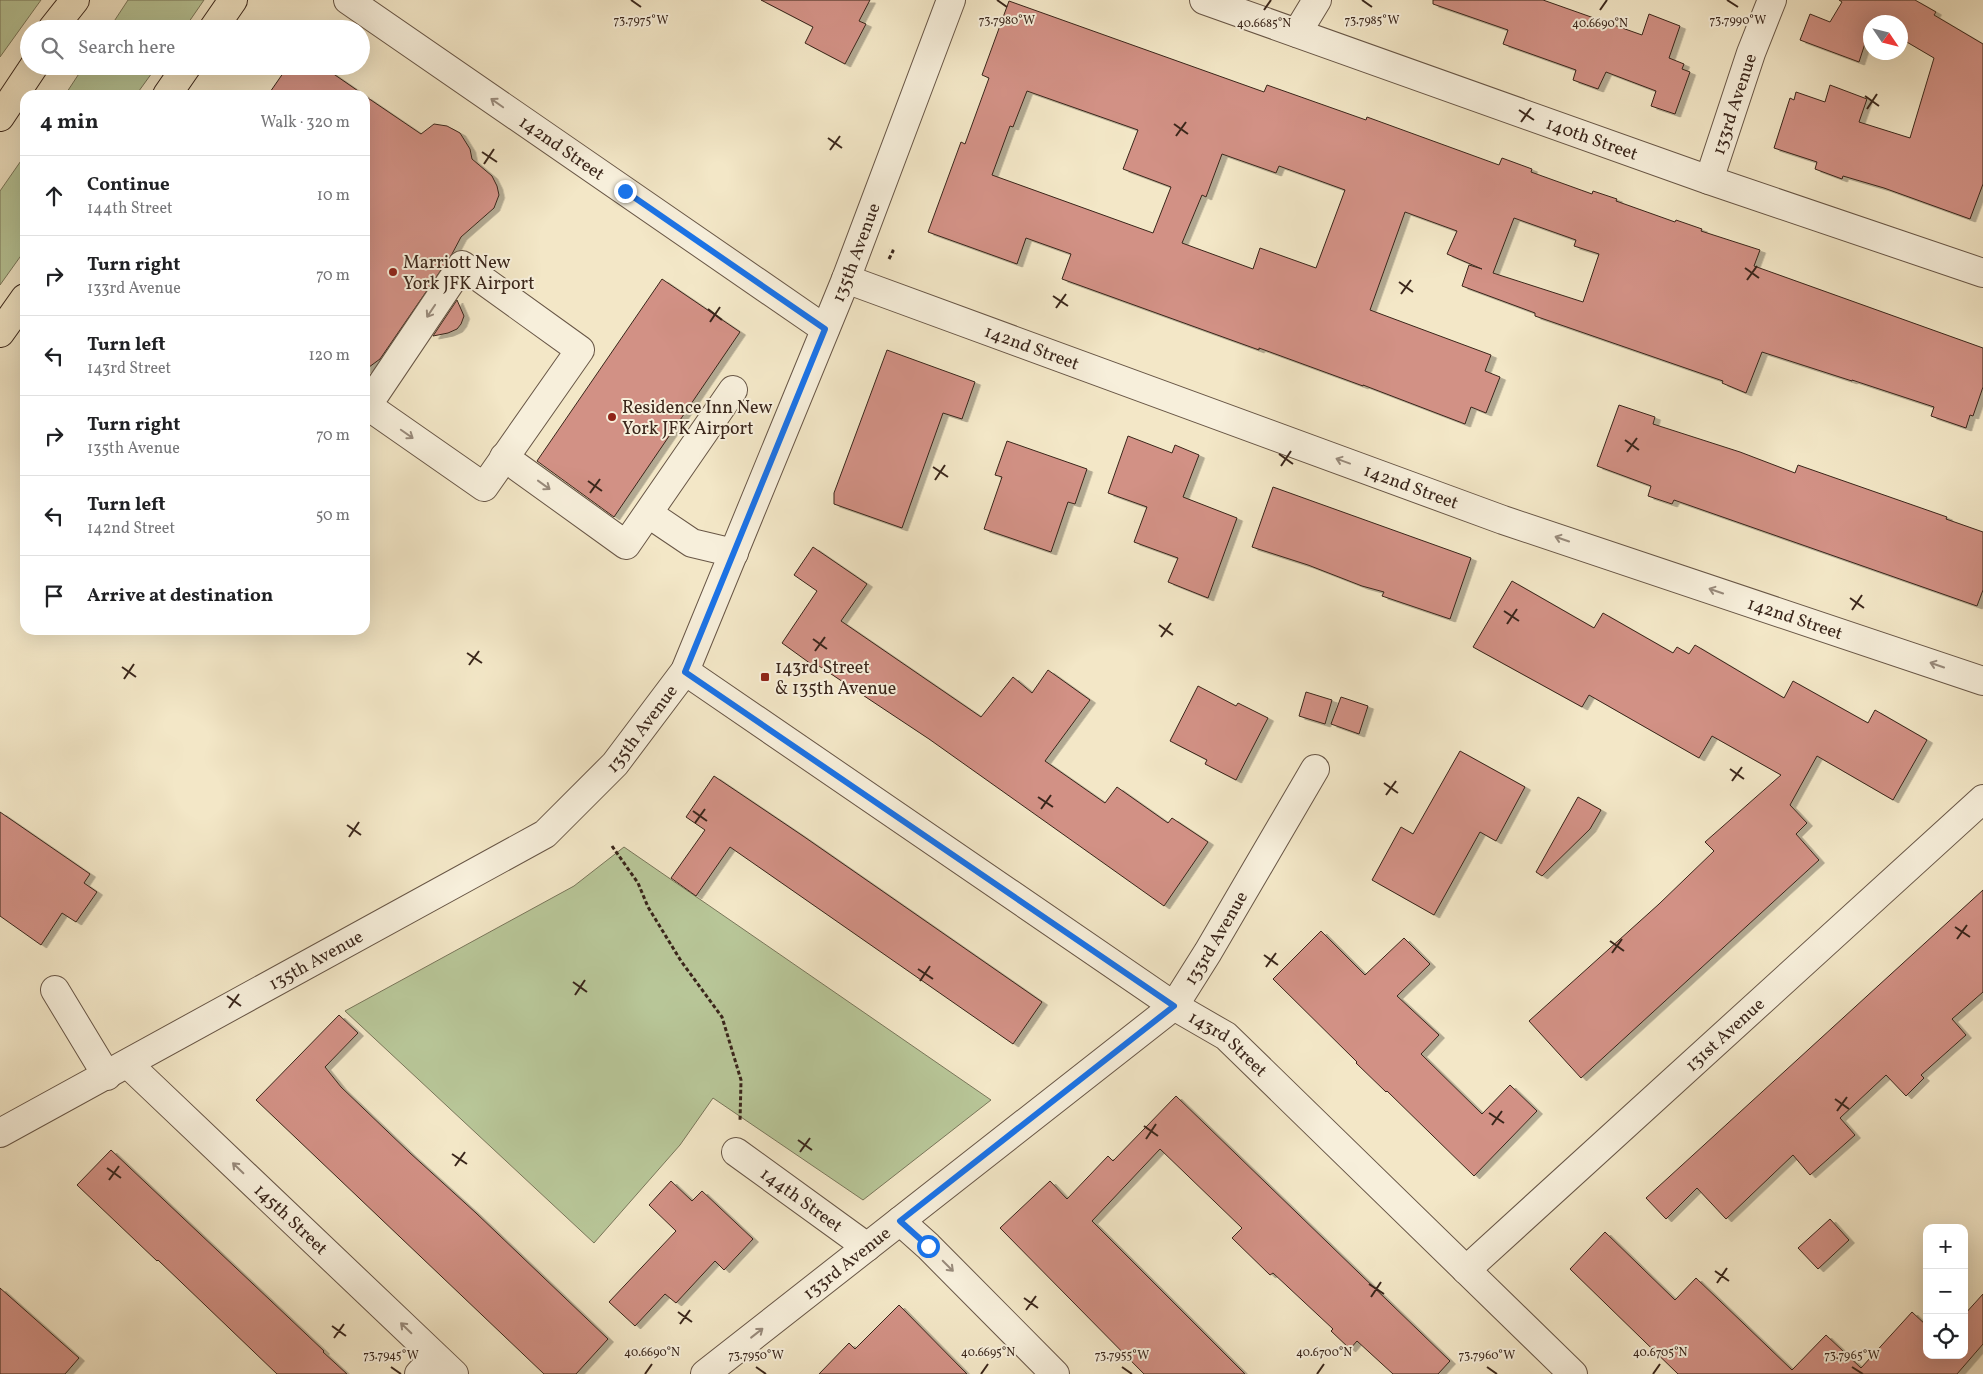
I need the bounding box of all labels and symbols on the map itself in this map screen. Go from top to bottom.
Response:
text: 73.7975°W [614,13,668,29]
text: 73.7980°W [979,13,1035,29]
text: 73.7985°W [1344,13,1400,29]
text: 73.7990°W [1710,13,1766,29]
north arrow [1863,15,1908,60]
text: 40.6685°N [1237,16,1291,32]
text: 40.6690°N [1572,16,1628,32]
street label: 133rd Avenue [1707,50,1764,159]
one-way arrow [490,98,504,108]
street label: 142nd Street [513,110,609,187]
street label: 140th Street [1542,112,1641,168]
route end [614,180,637,203]
street label: 135th Avenue [827,200,887,307]
place label: Marriott New York JFK Airport [403,251,534,297]
marker: Marriott New York JFK Airport [387,266,399,278]
one-way arrow [426,303,436,317]
street label: 142nd Street [981,320,1082,377]
place label: Residence Inn New York JFK Airport [622,396,772,442]
marker: Residence Inn New York JFK Airport [606,411,618,423]
one-way arrow [400,429,414,439]
one-way arrow [1336,456,1352,465]
street label: 142nd Street [1360,459,1462,517]
one-way arrow [537,480,551,490]
one-way arrow [1555,534,1571,544]
one-way arrow [1709,586,1725,595]
street label: 142nd Street [1744,592,1846,647]
place label: 143rd Street & 135th Avenue [775,656,896,702]
one-way arrow [1929,660,1945,669]
marker: 143rd Street & 135th Avenue [759,671,771,683]
street label: 135th Avenue [602,680,684,779]
street label: 133rd Avenue [1179,887,1255,991]
street label: 135th Avenue [265,925,368,997]
street label: 131st Avenue [1680,993,1771,1078]
street label: 143rd Street [1183,1006,1272,1083]
one-way arrow [231,1162,244,1174]
street label: 144th Street [754,1162,847,1239]
street label: 145th Street [247,1179,333,1262]
street label: 133rd Avenue [798,1222,897,1306]
route start [917,1235,940,1258]
one-way arrow [942,1260,954,1272]
one-way arrow [399,1322,412,1334]
one-way arrow [750,1328,764,1338]
text: 40.6690°N [624,1345,680,1361]
text: 40.6695°N [961,1345,1015,1361]
text: 40.6700°N [1296,1345,1352,1361]
text: 40.6705°N [1633,1345,1687,1361]
text: 73.7945°W [363,1348,419,1364]
text: 73.7950°W [728,1348,784,1364]
text: 73.7955°W [1095,1348,1149,1364]
text: 73.7960°W [1459,1348,1515,1364]
text: 73.7965°W [1824,1348,1880,1364]

